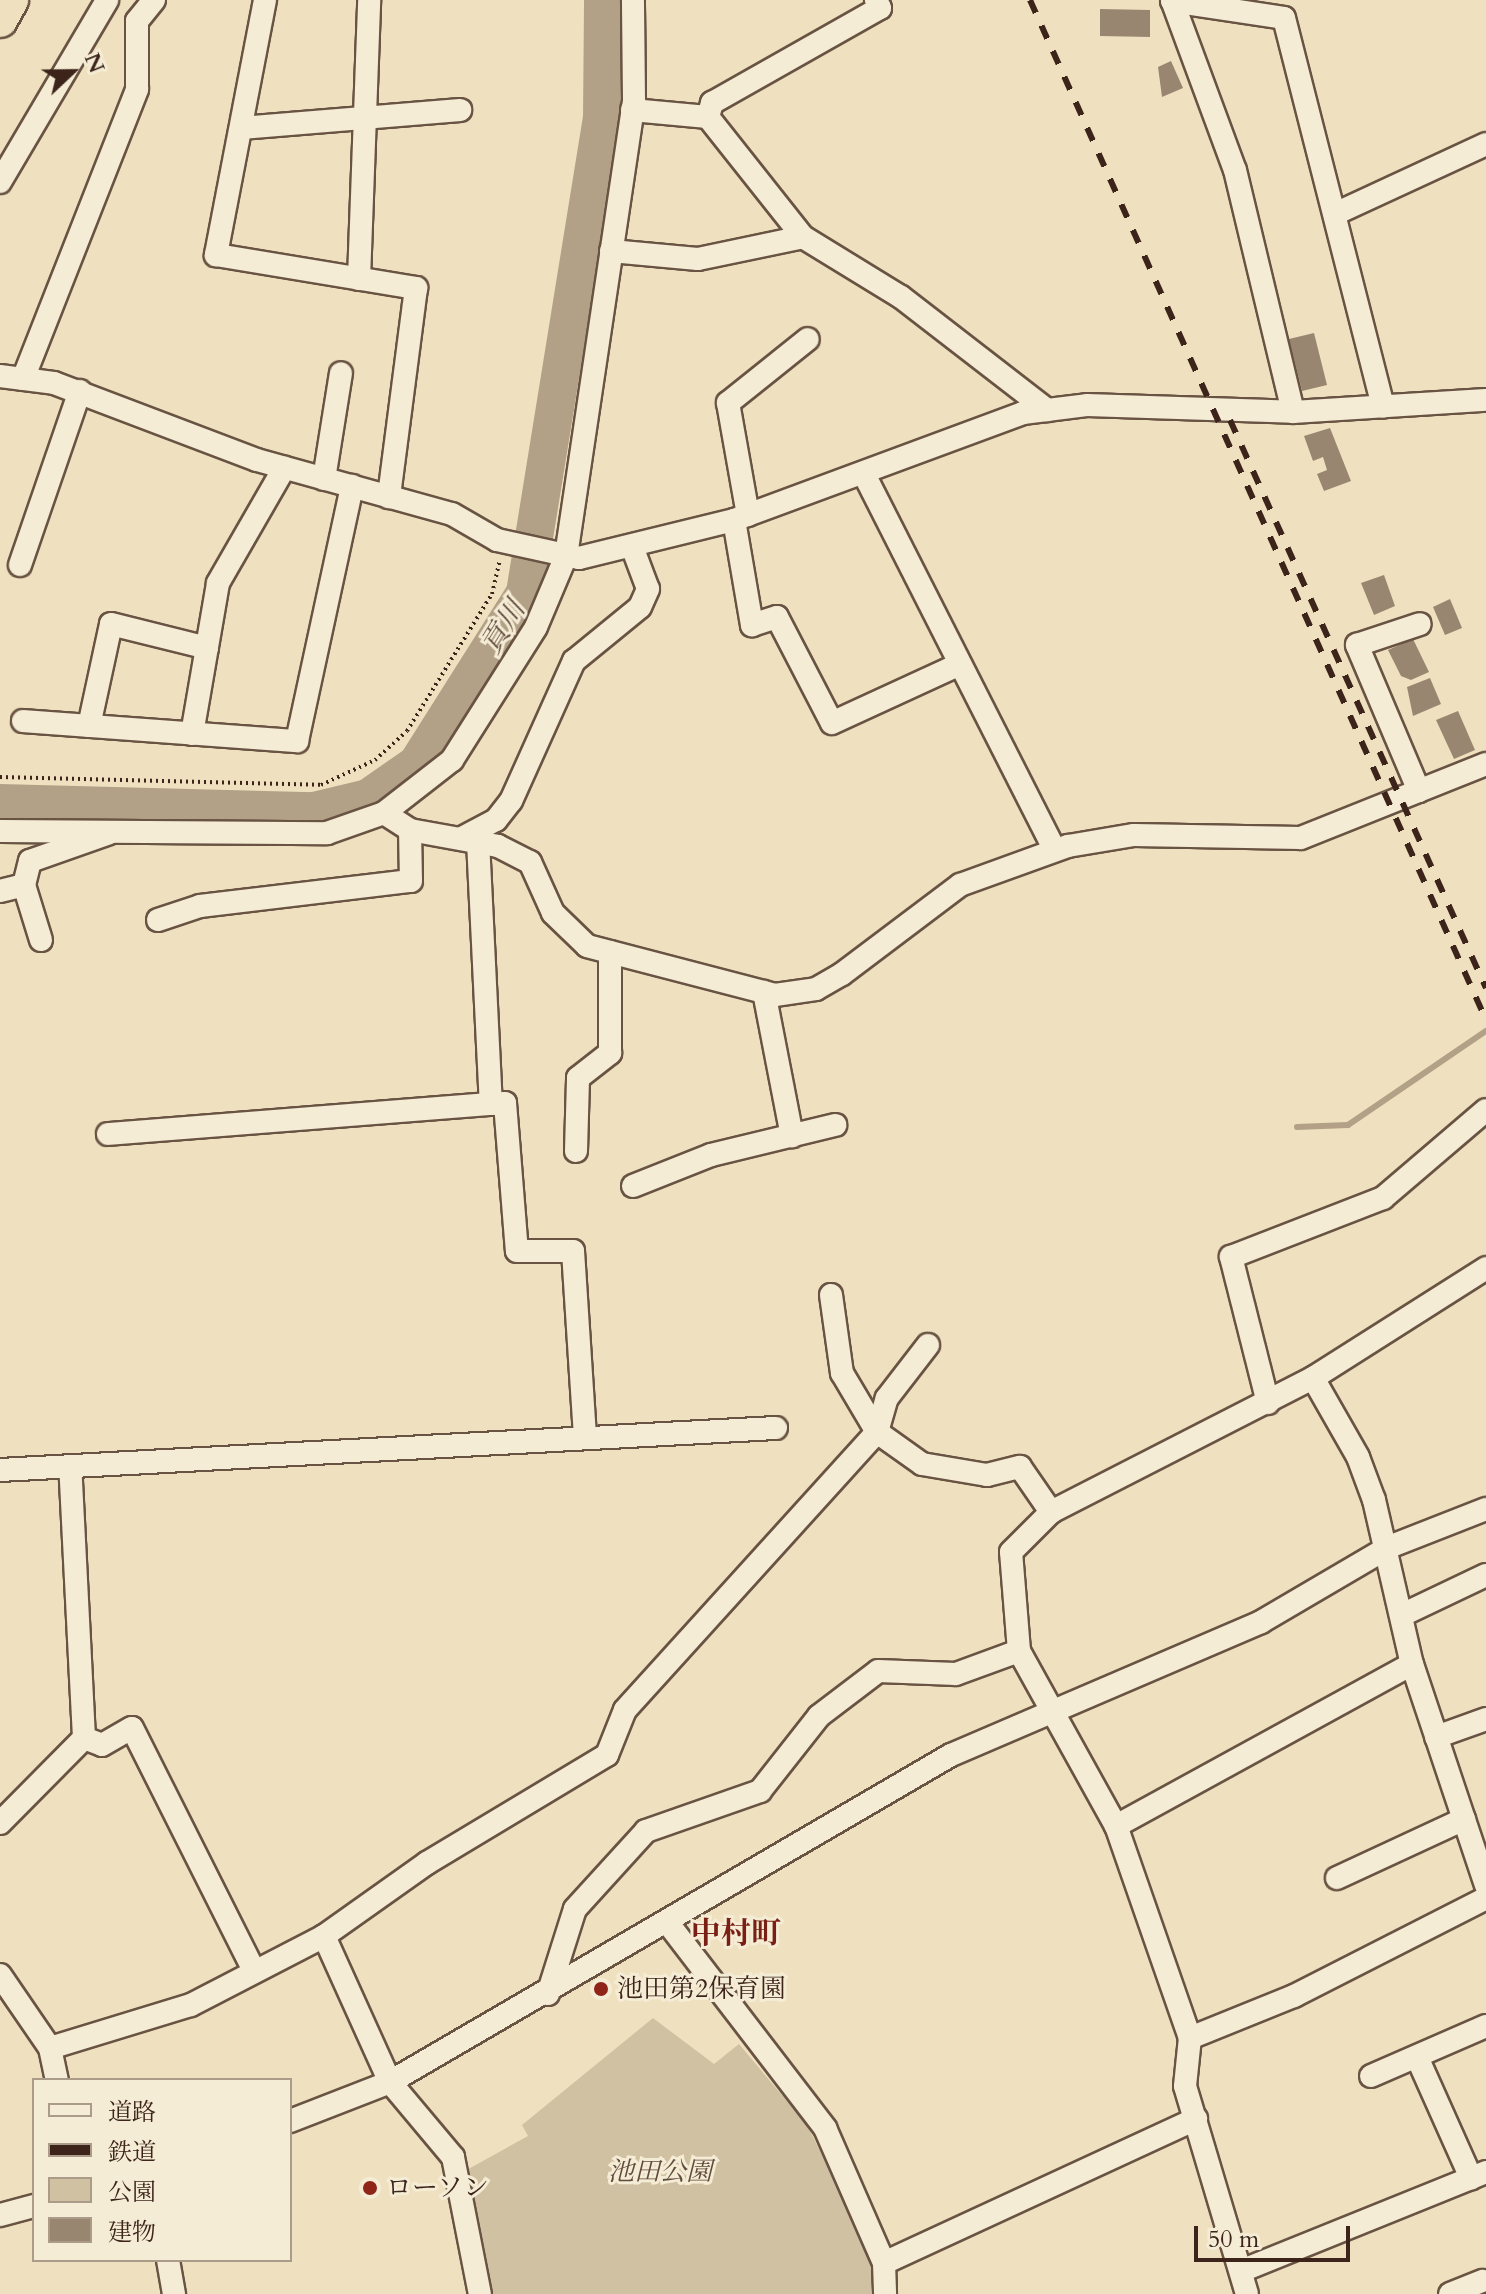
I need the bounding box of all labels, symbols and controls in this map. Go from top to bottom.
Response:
north arrow [32,32,112,112]
text: N [77,49,112,77]
water label: 貢川 [474,594,532,660]
district label: 中村町 [691,1916,781,1952]
place label: 池田第2保育園 [617,1973,786,2005]
marker: 池田第2保育園 [592,1980,610,1998]
legend [32,2078,292,2262]
text: 道路 [108,2096,156,2129]
text: 鉄道 [108,2136,156,2169]
park label: 池田公園 [608,2156,712,2188]
place label: ローソン [386,2172,490,2204]
text: 公園 [108,2176,156,2209]
marker: ローソン [361,2179,379,2197]
scale bar [1198,2210,1354,2260]
text: 建物 [108,2216,156,2249]
text: 50 m [1208,2223,1259,2256]

